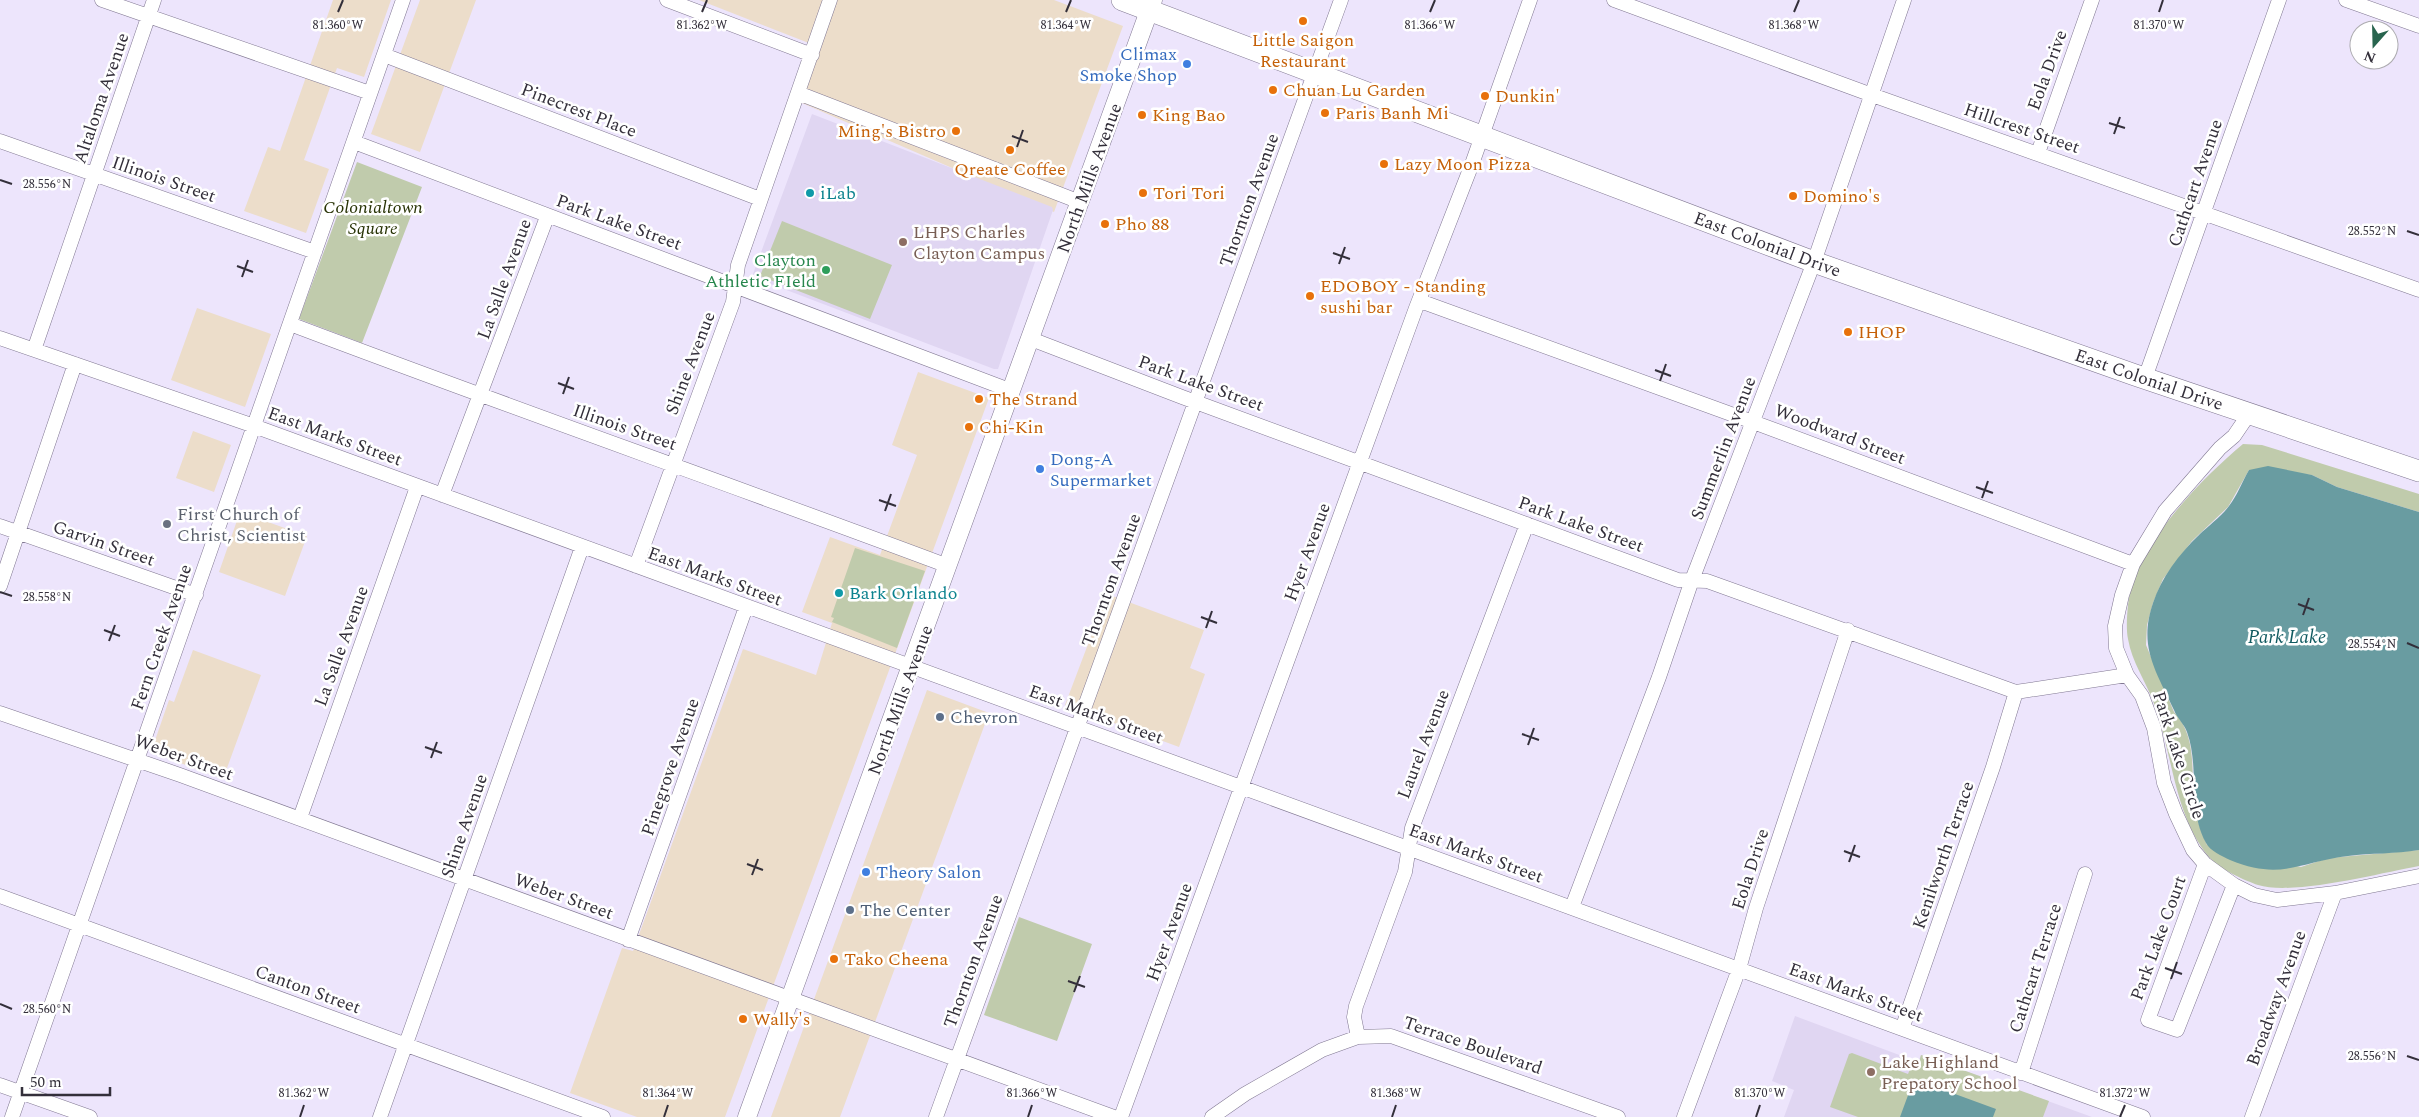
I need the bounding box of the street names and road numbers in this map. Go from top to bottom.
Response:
street label: Eola Drive [2020,26,2075,114]
street label: Altaloma Avenue [66,29,137,167]
street label: Pinecrest Place [517,76,641,145]
street label: Hillcrest Street [1960,96,2083,161]
street label: North Mills Avenue [1050,99,1129,257]
street label: Cathcart Avenue [2161,116,2230,251]
street label: Thornton Avenue [1213,130,1286,271]
street label: Illinois Street [108,149,220,210]
street label: Park Lake Street [552,187,685,258]
street label: East Colonial Drive [1690,205,1845,284]
street label: La Salle Avenue [470,215,539,343]
street label: Shine Avenue [658,308,723,419]
street label: East Colonial Drive [2071,342,2227,418]
street label: Park Lake Street [1134,348,1267,419]
street label: Summerlin Avenue [1684,372,1763,524]
street label: Illinois Street [569,397,681,458]
street label: Woodward Street [1770,397,1909,472]
street label: East Marks Street [264,400,406,473]
street label: Park Lake Street [1514,489,1647,560]
street label: Hyer Avenue [1277,499,1338,605]
street label: Thornton Avenue [1075,510,1148,651]
street label: Garvin Street [49,513,158,574]
street label: East Marks Street [644,540,786,613]
street label: Fern Creek Avenue [124,560,199,714]
street label: La Salle Avenue [307,582,376,710]
street label: North Mills Avenue [861,621,940,779]
street label: East Marks Street [1025,678,1167,751]
street label: Laurel Avenue [1390,685,1457,803]
street label: Park Lake Circle [2145,688,2212,823]
street label: Pinegrove Avenue [634,695,707,840]
street label: Weber Street [130,727,237,788]
street label: Shine Avenue [434,770,495,882]
street label: Kenilworth Terrace [1905,778,1981,933]
street label: East Marks Street [1405,817,1547,890]
street label: Eola Drive [1725,825,1776,913]
street label: Weber Street [510,866,617,927]
street label: Park Lake Court [2123,872,2194,1004]
street label: Hyer Avenue [1139,879,1200,985]
street label: Thornton Avenue [937,891,1010,1032]
street label: Cathcart Terrace [2002,900,2069,1036]
street label: Broadway Avenue [2239,927,2314,1070]
street label: East Marks Street [1785,956,1927,1029]
street label: Canton Street [251,958,364,1021]
street label: Terrace Boulevard [1400,1009,1546,1082]

